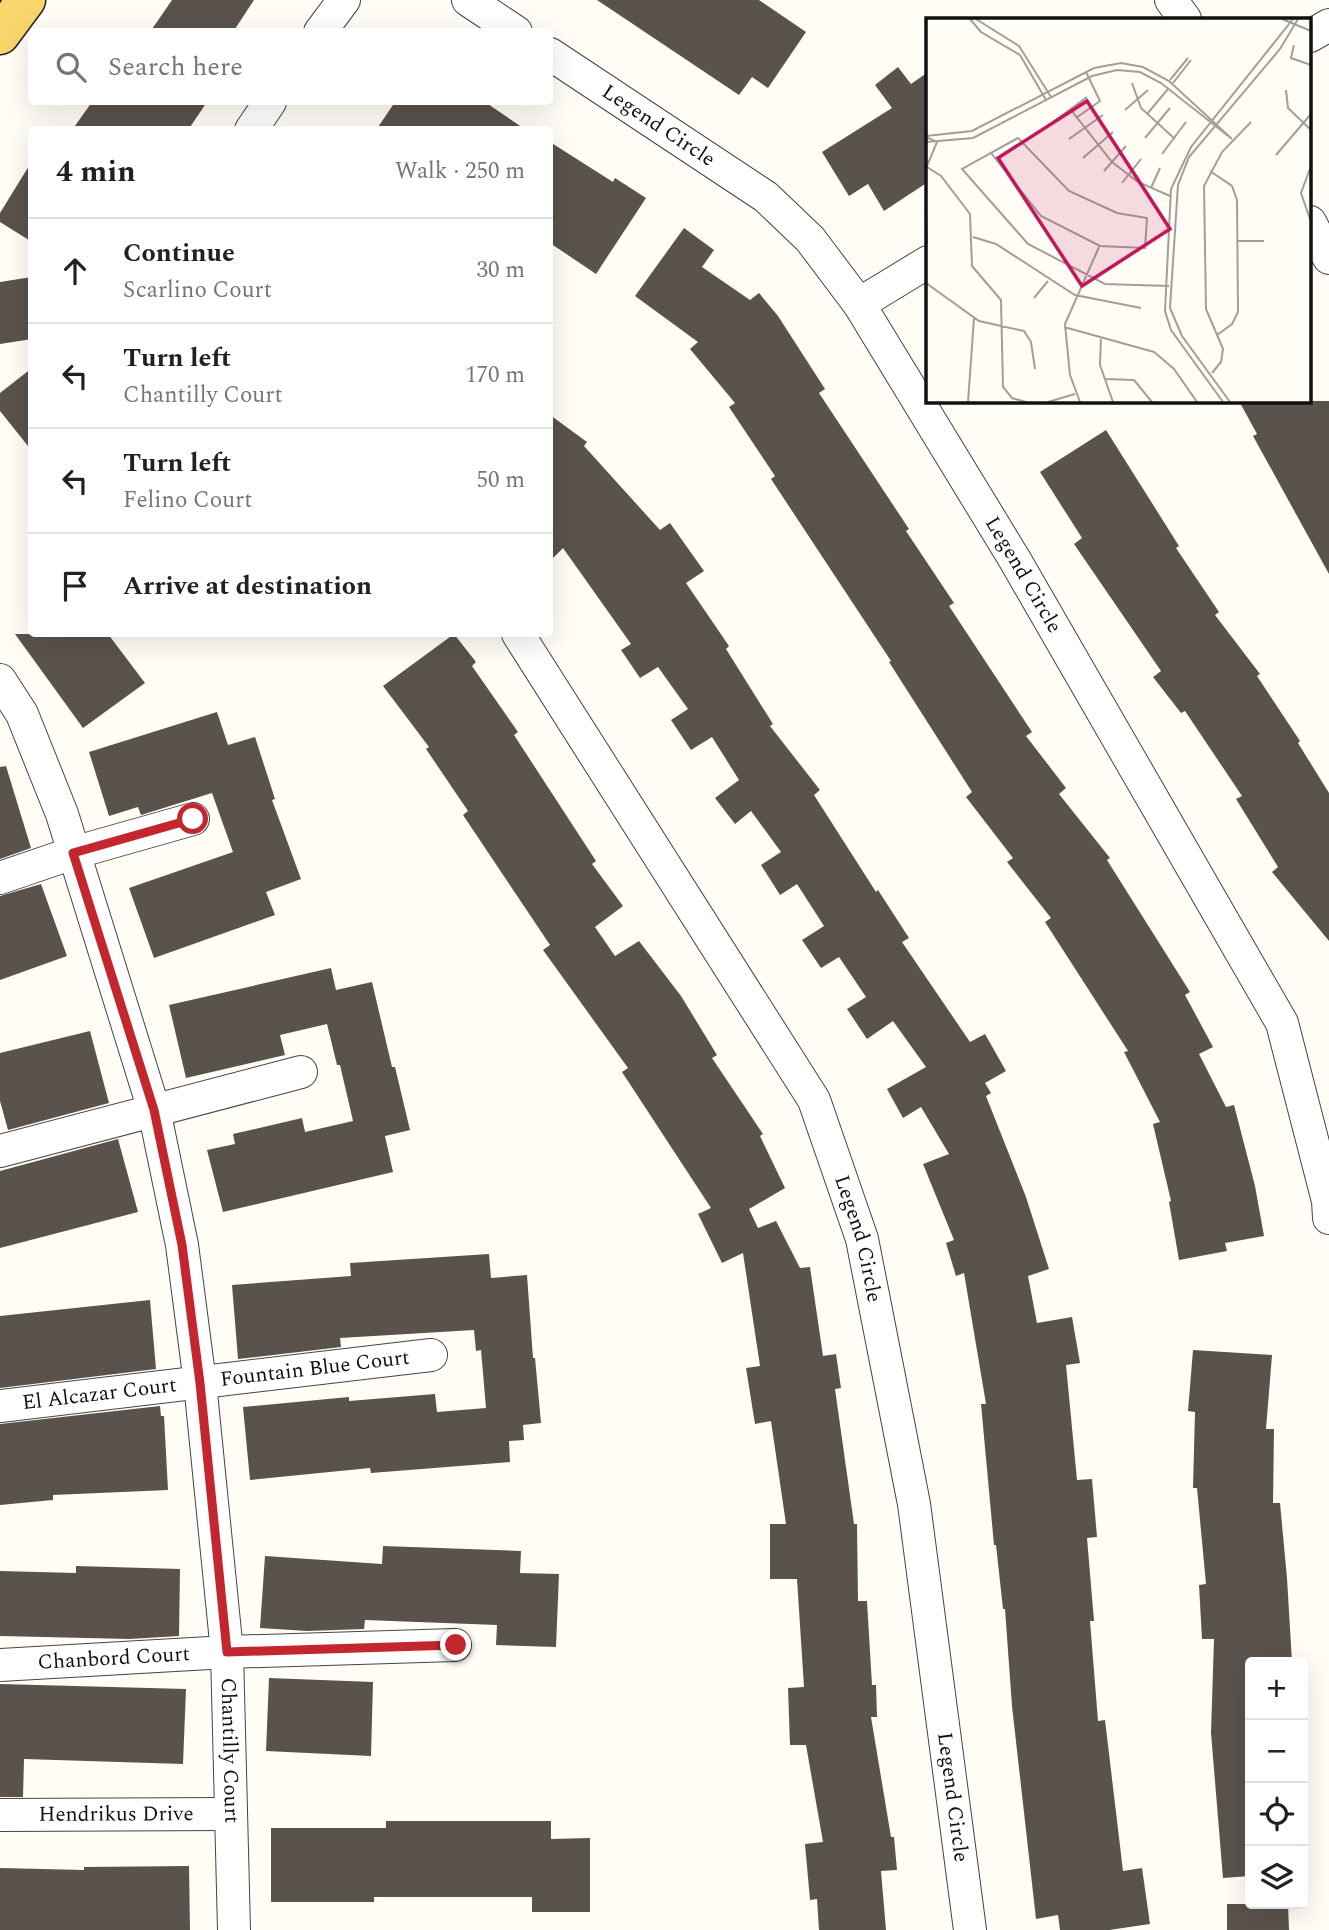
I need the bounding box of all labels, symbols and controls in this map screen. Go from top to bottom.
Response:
inset map [926,18,1312,402]
search box [28,28,553,105]
text: Search here [108,47,243,87]
icon: search [52,48,90,86]
street label: Legend Circle [595,76,722,175]
text: 4 min [56,149,136,195]
text: Walk · 250 m [395,154,525,189]
text: Continue [123,233,235,273]
icon: ahead [56,252,94,290]
text: 30 m [476,253,525,288]
text: Scarlino Court [123,273,272,308]
text: Turn left [123,338,231,378]
icon: left [56,357,94,395]
text: 170 m [465,358,525,393]
text: Chantilly Court [123,378,283,413]
text: Turn left [123,443,231,483]
icon: left [56,462,94,500]
text: 50 m [476,463,525,498]
text: Felino Court [123,483,252,518]
street label: Legend Circle [976,510,1070,639]
text: Arrive at destination [123,566,372,606]
icon: arrive [56,567,94,605]
route start [177,803,208,834]
street label: Legend Circle [825,1171,890,1305]
street label: Fountain Blue Court [218,1342,411,1396]
street label: El Alcazar Court [20,1369,178,1419]
route end [440,1629,471,1660]
street label: Chanbord Court [37,1638,191,1679]
map controls [1245,1657,1308,1909]
button: + [1245,1657,1308,1720]
street label: Chantilly Court [212,1677,247,1824]
button: − [1245,1720,1308,1783]
street label: Legend Circle [928,1730,977,1864]
button: locate [1245,1783,1308,1846]
street label: Hendrikus Drive [38,1798,194,1831]
button: layers [1245,1846,1308,1909]

